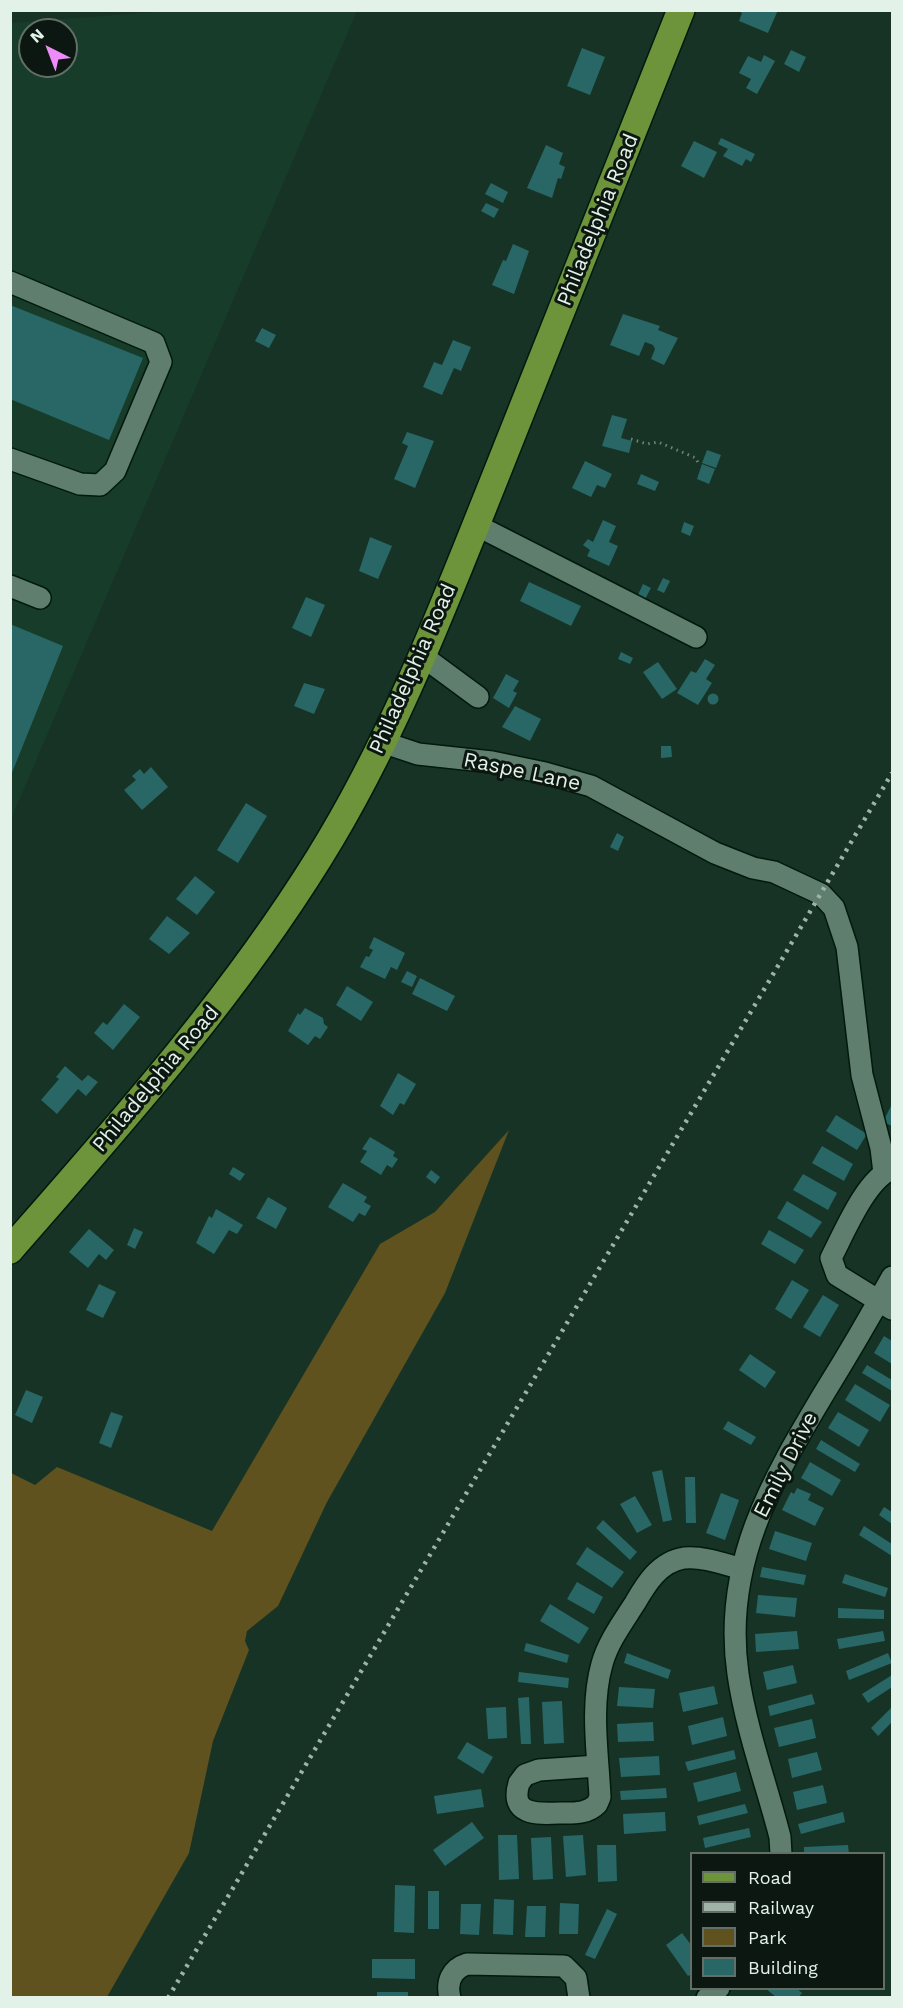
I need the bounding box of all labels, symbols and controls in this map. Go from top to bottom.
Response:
north arrow [18,18,78,78]
text: N [26,25,48,47]
street label: Philadelphia Road [552,130,644,310]
street label: Philadelphia Road [364,580,462,758]
street label: Raspe Lane [461,747,583,797]
street label: Philadelphia Road [87,1001,225,1157]
street label: Emily Drive [749,1408,823,1522]
legend [690,1852,885,1990]
text: Road [748,1867,792,1888]
text: Railway [748,1897,814,1918]
text: Park [748,1927,787,1948]
text: Building [748,1957,818,1978]

